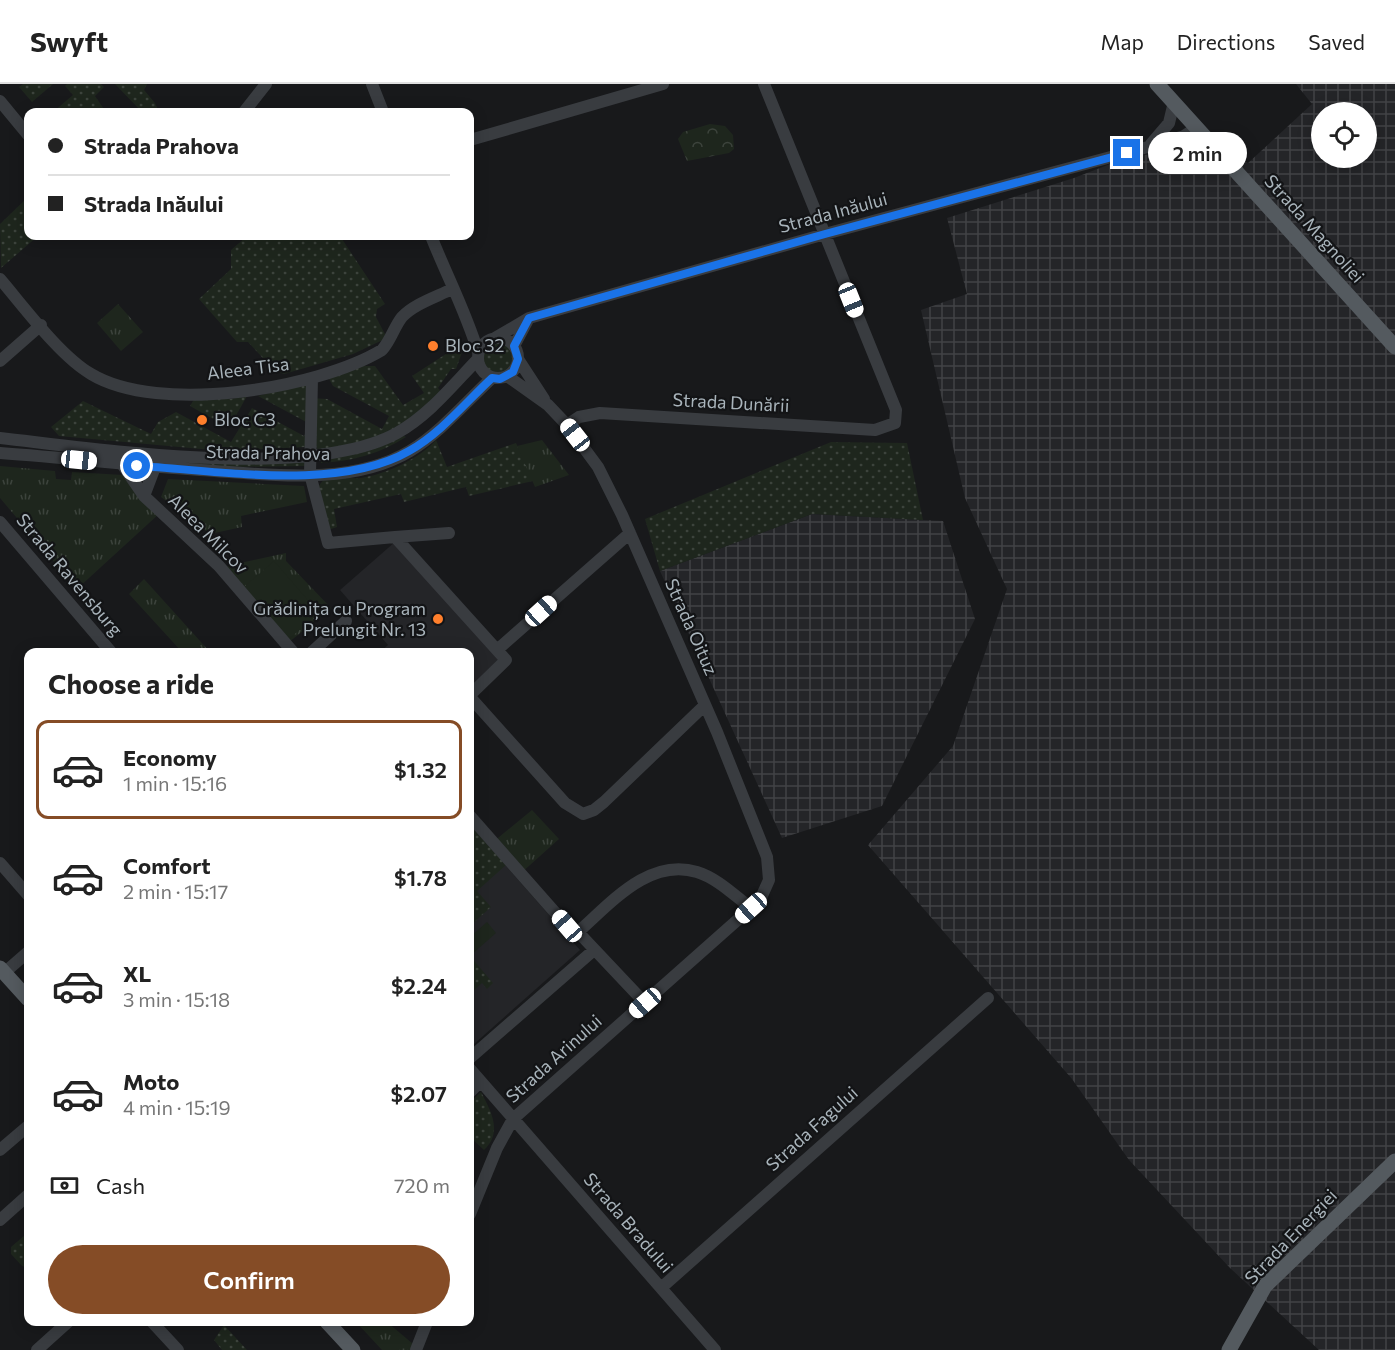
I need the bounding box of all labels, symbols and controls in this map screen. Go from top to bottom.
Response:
text: Swyft [30,24,108,58]
text: Map [1101,29,1144,54]
text: Directions [1177,29,1275,54]
text: Saved [1308,29,1365,54]
map controls [1311,102,1377,168]
button: locate [1311,102,1377,168]
text: Strada Prahova [84,132,239,159]
callout: 2 min [1148,132,1247,174]
route end [1113,139,1140,166]
text: 2 min [1173,141,1222,165]
street label: Strada Magnoliei [1260,170,1369,287]
street label: Strada Inăului [776,187,889,237]
text: Strada Inăului [84,190,224,217]
car [836,280,866,320]
place label: Bloc 32 [445,334,505,356]
marker: Bloc 32 [426,339,440,353]
street label: Aleea Tisa [206,352,290,384]
street label: Strada Dunării [672,388,790,416]
place label: Bloc C3 [214,408,276,430]
marker: Bloc C3 [195,413,209,427]
car [557,415,593,455]
street label: Strada Prahova [206,440,330,464]
car [60,449,98,471]
route start [123,452,150,479]
street label: Aleea Milcov [164,489,253,578]
street label: Strada Ravensburg [12,509,128,640]
street label: Strada Oituz [661,575,723,678]
car [522,592,560,630]
place label: Grădinița cu Program Prelungit Nr. 13 [253,597,426,640]
marker: Grădinița cu Program Prelungit Nr. 13 [431,612,445,626]
text: Choose a ride [48,667,214,700]
icon: car [51,743,105,797]
text: Economy [123,744,217,771]
text: $1.32 [394,756,447,783]
text: 1 min · 15:16 [123,771,227,795]
icon: car [51,851,105,905]
text: Comfort [123,852,211,879]
text: $1.78 [394,864,447,891]
text: 2 min · 15:17 [123,879,228,903]
car [732,889,770,927]
car [548,907,586,945]
icon: car [51,959,105,1013]
text: XL [123,960,151,987]
text: $2.24 [391,972,447,999]
car [626,984,664,1022]
text: 3 min · 15:18 [123,987,230,1011]
street label: Strada Arinului [501,1010,606,1107]
icon: car [51,1067,105,1121]
text: Moto [123,1068,179,1095]
text: $2.07 [390,1080,447,1107]
street label: Strada Fagului [761,1081,862,1175]
text: 4 min · 15:19 [123,1095,231,1119]
street label: Strada Bradului [579,1168,678,1277]
icon: cash [48,1169,81,1202]
text: Cash [96,1172,145,1199]
text: 720 m [394,1173,450,1197]
street label: Strada Energiei [1239,1184,1341,1288]
button: Confirm [48,1245,450,1314]

